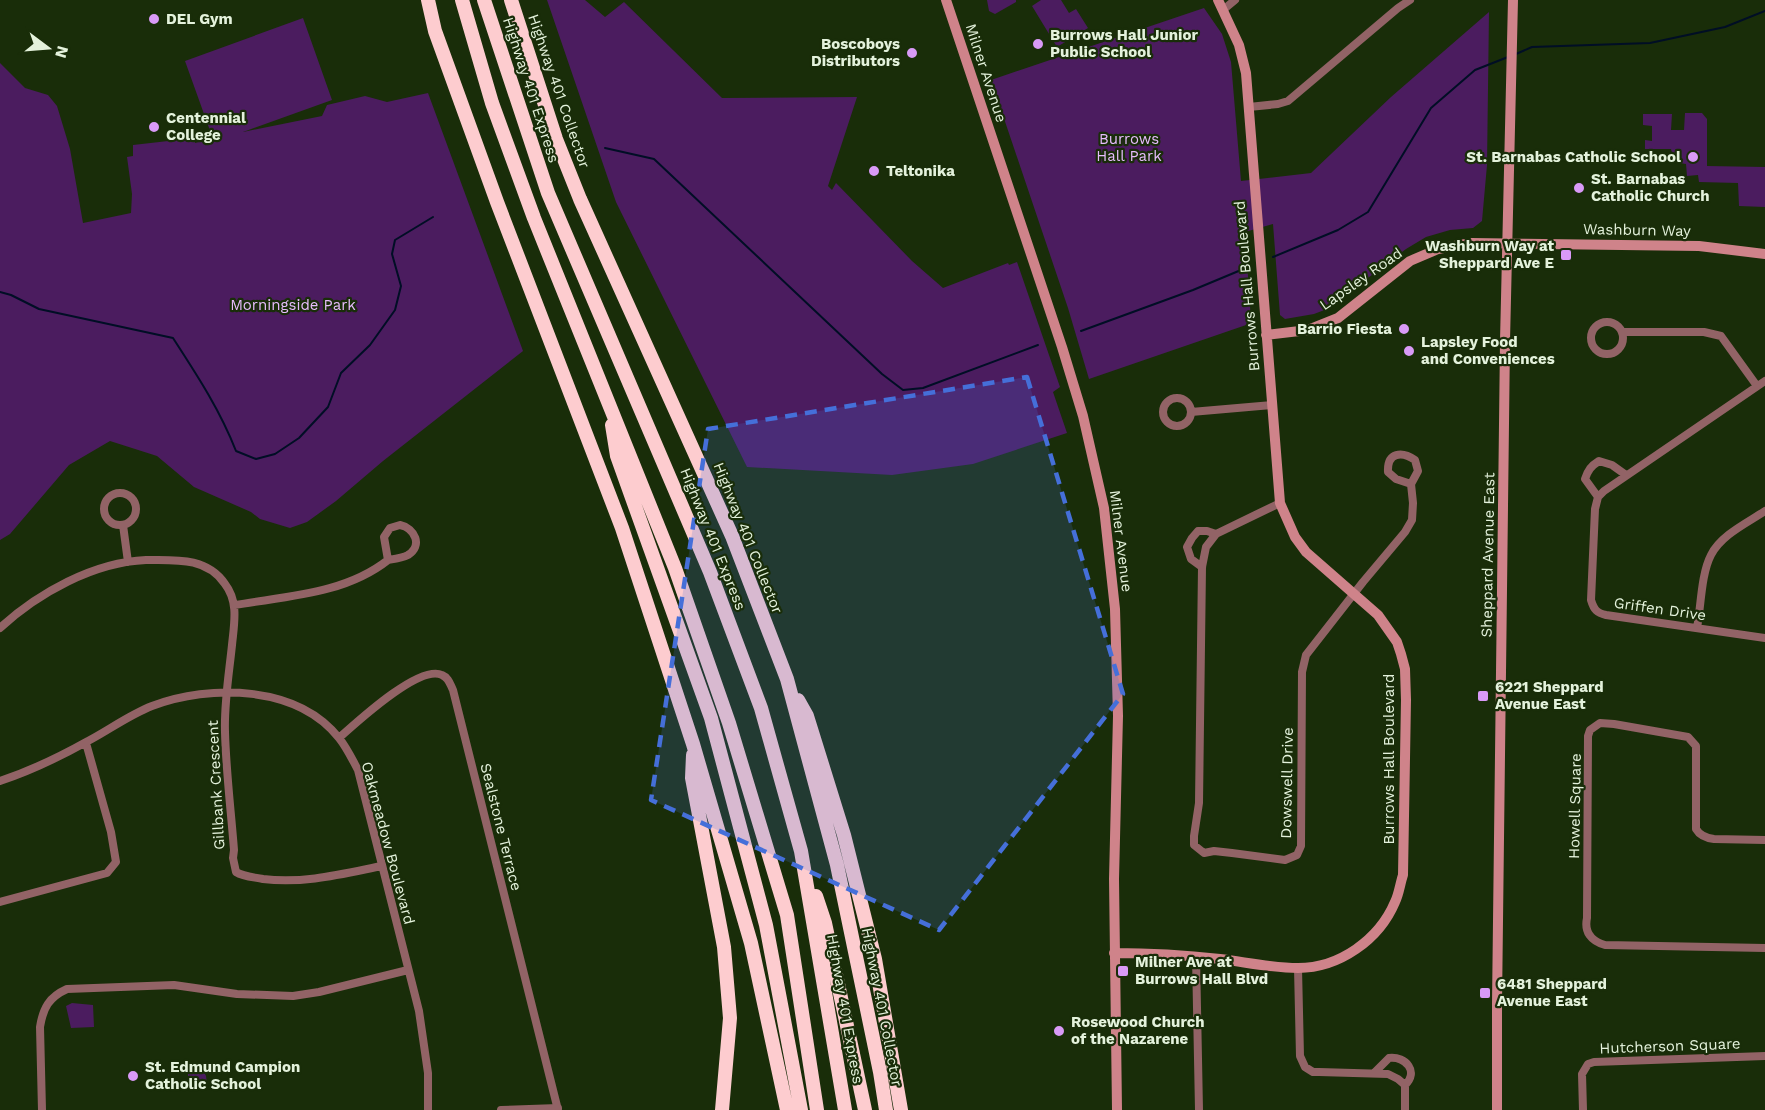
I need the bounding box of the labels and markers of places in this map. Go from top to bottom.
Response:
place label: DEL Gym [166,10,233,28]
marker: DEL Gym [147,12,161,26]
place label: Burrows Hall Junior Public School [1050,26,1198,61]
place label: Boscoboys Distributors [811,35,900,70]
marker: Burrows Hall Junior Public School [1031,37,1045,51]
marker: Boscoboys Distributors [905,46,919,60]
place label: Centennial College [166,109,246,144]
marker: Centennial College [147,120,161,134]
place label: St. Barnabas Catholic School [1466,148,1681,166]
marker: St. Barnabas Catholic School [1686,150,1700,164]
place label: Teltonika [886,162,955,180]
marker: Teltonika [867,164,881,178]
place label: St. Barnabas Catholic Church [1591,170,1710,205]
marker: St. Barnabas Catholic Church [1572,181,1586,195]
place label: Washburn Way at Sheppard Ave E [1425,237,1554,272]
marker: Washburn Way at Sheppard Ave E [1559,248,1573,262]
place label: Barrio Fiesta [1297,320,1392,338]
marker: Barrio Fiesta [1397,322,1411,336]
place label: Lapsley Food and Conveniences [1421,333,1555,368]
marker: Lapsley Food and Conveniences [1402,344,1416,358]
place label: 6221 Sheppard Avenue East [1495,678,1604,713]
marker: 6221 Sheppard Avenue East [1476,689,1490,703]
place label: Milner Ave at Burrows Hall Blvd [1135,953,1268,988]
marker: Milner Ave at Burrows Hall Blvd [1116,964,1130,978]
place label: 6481 Sheppard Avenue East [1497,975,1607,1010]
marker: 6481 Sheppard Avenue East [1478,986,1492,1000]
place label: Rosewood Church of the Nazarene [1071,1013,1205,1048]
marker: Rosewood Church of the Nazarene [1052,1024,1066,1038]
place label: St. Edmund Campion Catholic School [145,1058,300,1093]
marker: St. Edmund Campion Catholic School [126,1069,140,1083]

